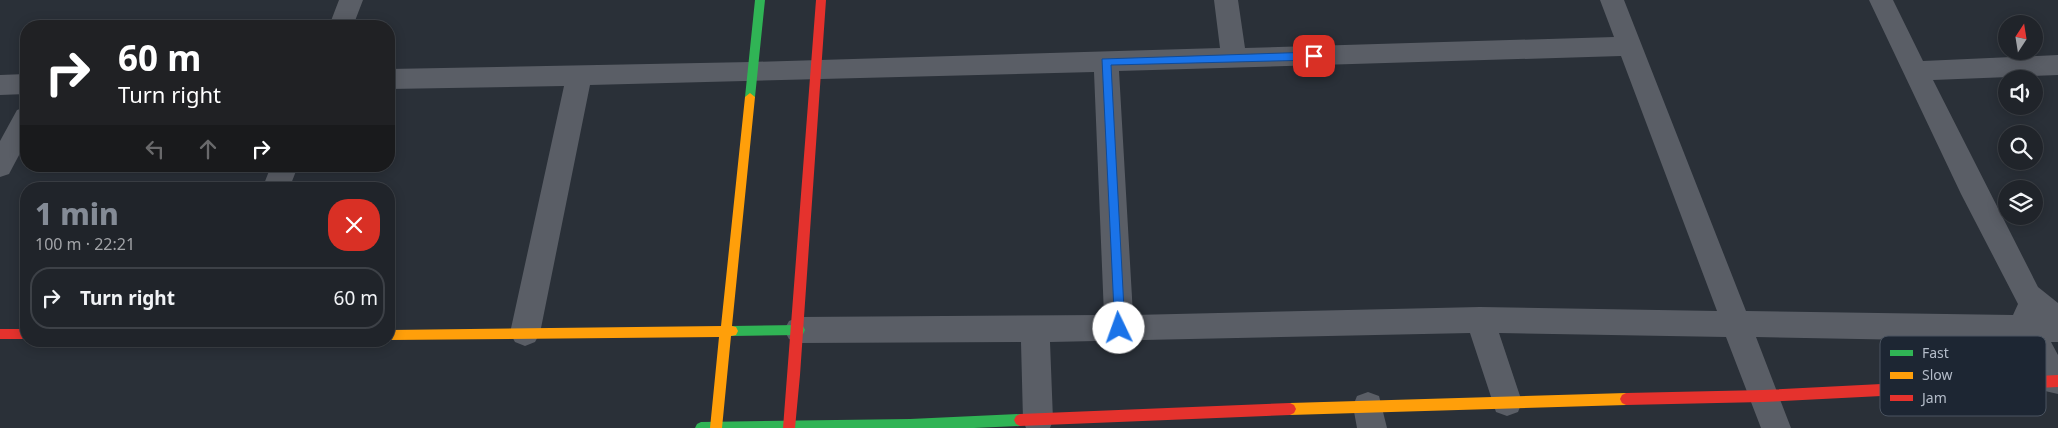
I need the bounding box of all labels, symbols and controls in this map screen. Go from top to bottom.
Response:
north arrow [1998,15,2042,60]
map controls [1998,15,2043,225]
text: 60 m [118,34,201,81]
pin [1293,35,1335,77]
icon: right [35,40,100,105]
icon: arrive [1300,42,1328,70]
button: sound [1998,70,2043,115]
text: Turn right [118,79,221,109]
button: search [1998,125,2043,170]
icon: left [141,135,169,163]
icon: ahead [194,135,222,163]
icon: right [247,135,275,163]
button: layers [1998,180,2043,225]
text: 1 min [35,193,119,234]
button: close [328,199,380,251]
text: 100 m · 22:21 [35,233,135,255]
icon: right [37,284,65,312]
text: Turn right [80,285,175,311]
text: 60 m [334,285,378,311]
position arrow [1092,301,1144,353]
legend [1880,336,2046,416]
text: Fast [1922,343,1949,362]
text: Slow [1922,365,1953,384]
text: Jam [1920,388,1947,407]

